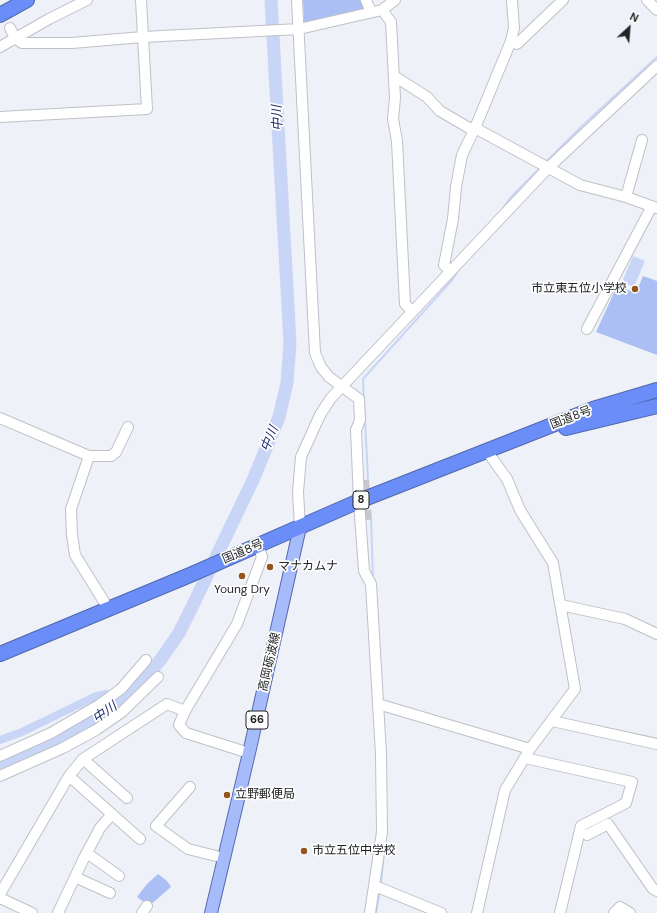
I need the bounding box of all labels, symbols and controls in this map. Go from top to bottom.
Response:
north arrow [609,8,649,48]
text: N [628,9,641,25]
water label: 中川 [270,105,286,131]
place label: 市立東五位小学校 [531,282,627,296]
marker: 市立東五位小学校 [630,284,640,294]
street label: 国道8号 [548,404,594,432]
water label: 中川 [258,424,282,454]
road number: 8 [353,491,369,509]
street label: 国道8号 [220,537,266,567]
place label: マナカムナ [278,560,338,574]
marker: マナカムナ [265,562,275,572]
marker: Young Dry [237,571,247,581]
place label: Young Dry [214,583,270,597]
street label: 高岡砺波線 [256,631,284,693]
water label: 中川 [90,699,120,727]
road number: 66 [246,711,268,729]
place label: 立野郵便局 [235,788,295,802]
marker: 立野郵便局 [222,790,232,800]
place label: 市立五位中学校 [312,844,396,858]
marker: 市立五位中学校 [299,846,309,856]

